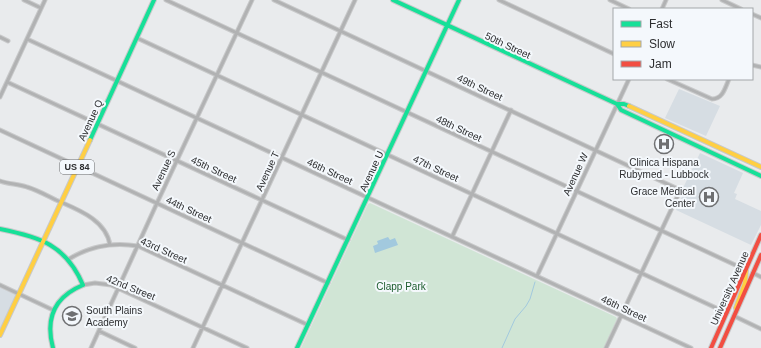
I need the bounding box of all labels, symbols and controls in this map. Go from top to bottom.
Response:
legend [613,8,753,80]
text: Fast [649,17,673,31]
street label: 50th Street [483,30,532,61]
text: Slow [649,37,675,51]
text: Jam [649,57,672,71]
street label: 49th Street [455,72,504,103]
street label: Avenue Q [76,98,105,143]
street label: 48th Street [434,113,483,144]
hospital icon: Clinica Hispana Rubymed - Lubbock [653,133,675,155]
street label: Avenue S [149,148,178,192]
street label: Avenue U [357,149,386,193]
street label: Avenue T [253,150,281,193]
street label: Avenue W [561,151,590,197]
street label: 47th Street [411,153,460,184]
street label: 45th Street [189,154,238,185]
street label: 46th Street [305,156,354,187]
place label: Clinica Hispana Rubymed - Lubbock [619,157,710,180]
road number: US 84 [60,160,94,174]
place label: Grace Medical Center [631,186,696,209]
hospital icon: Grace Medical Center [698,186,720,208]
street label: 44th Street [164,194,213,225]
street label: 43rd Street [139,235,189,266]
street label: University Avenue [708,249,751,327]
street label: 42nd Street [105,273,157,302]
park label: Clapp Park [376,281,427,292]
street label: 46th Street [599,293,648,324]
school or university icon: South Plains Academy [61,305,83,327]
place label: South Plains Academy [86,305,142,328]

